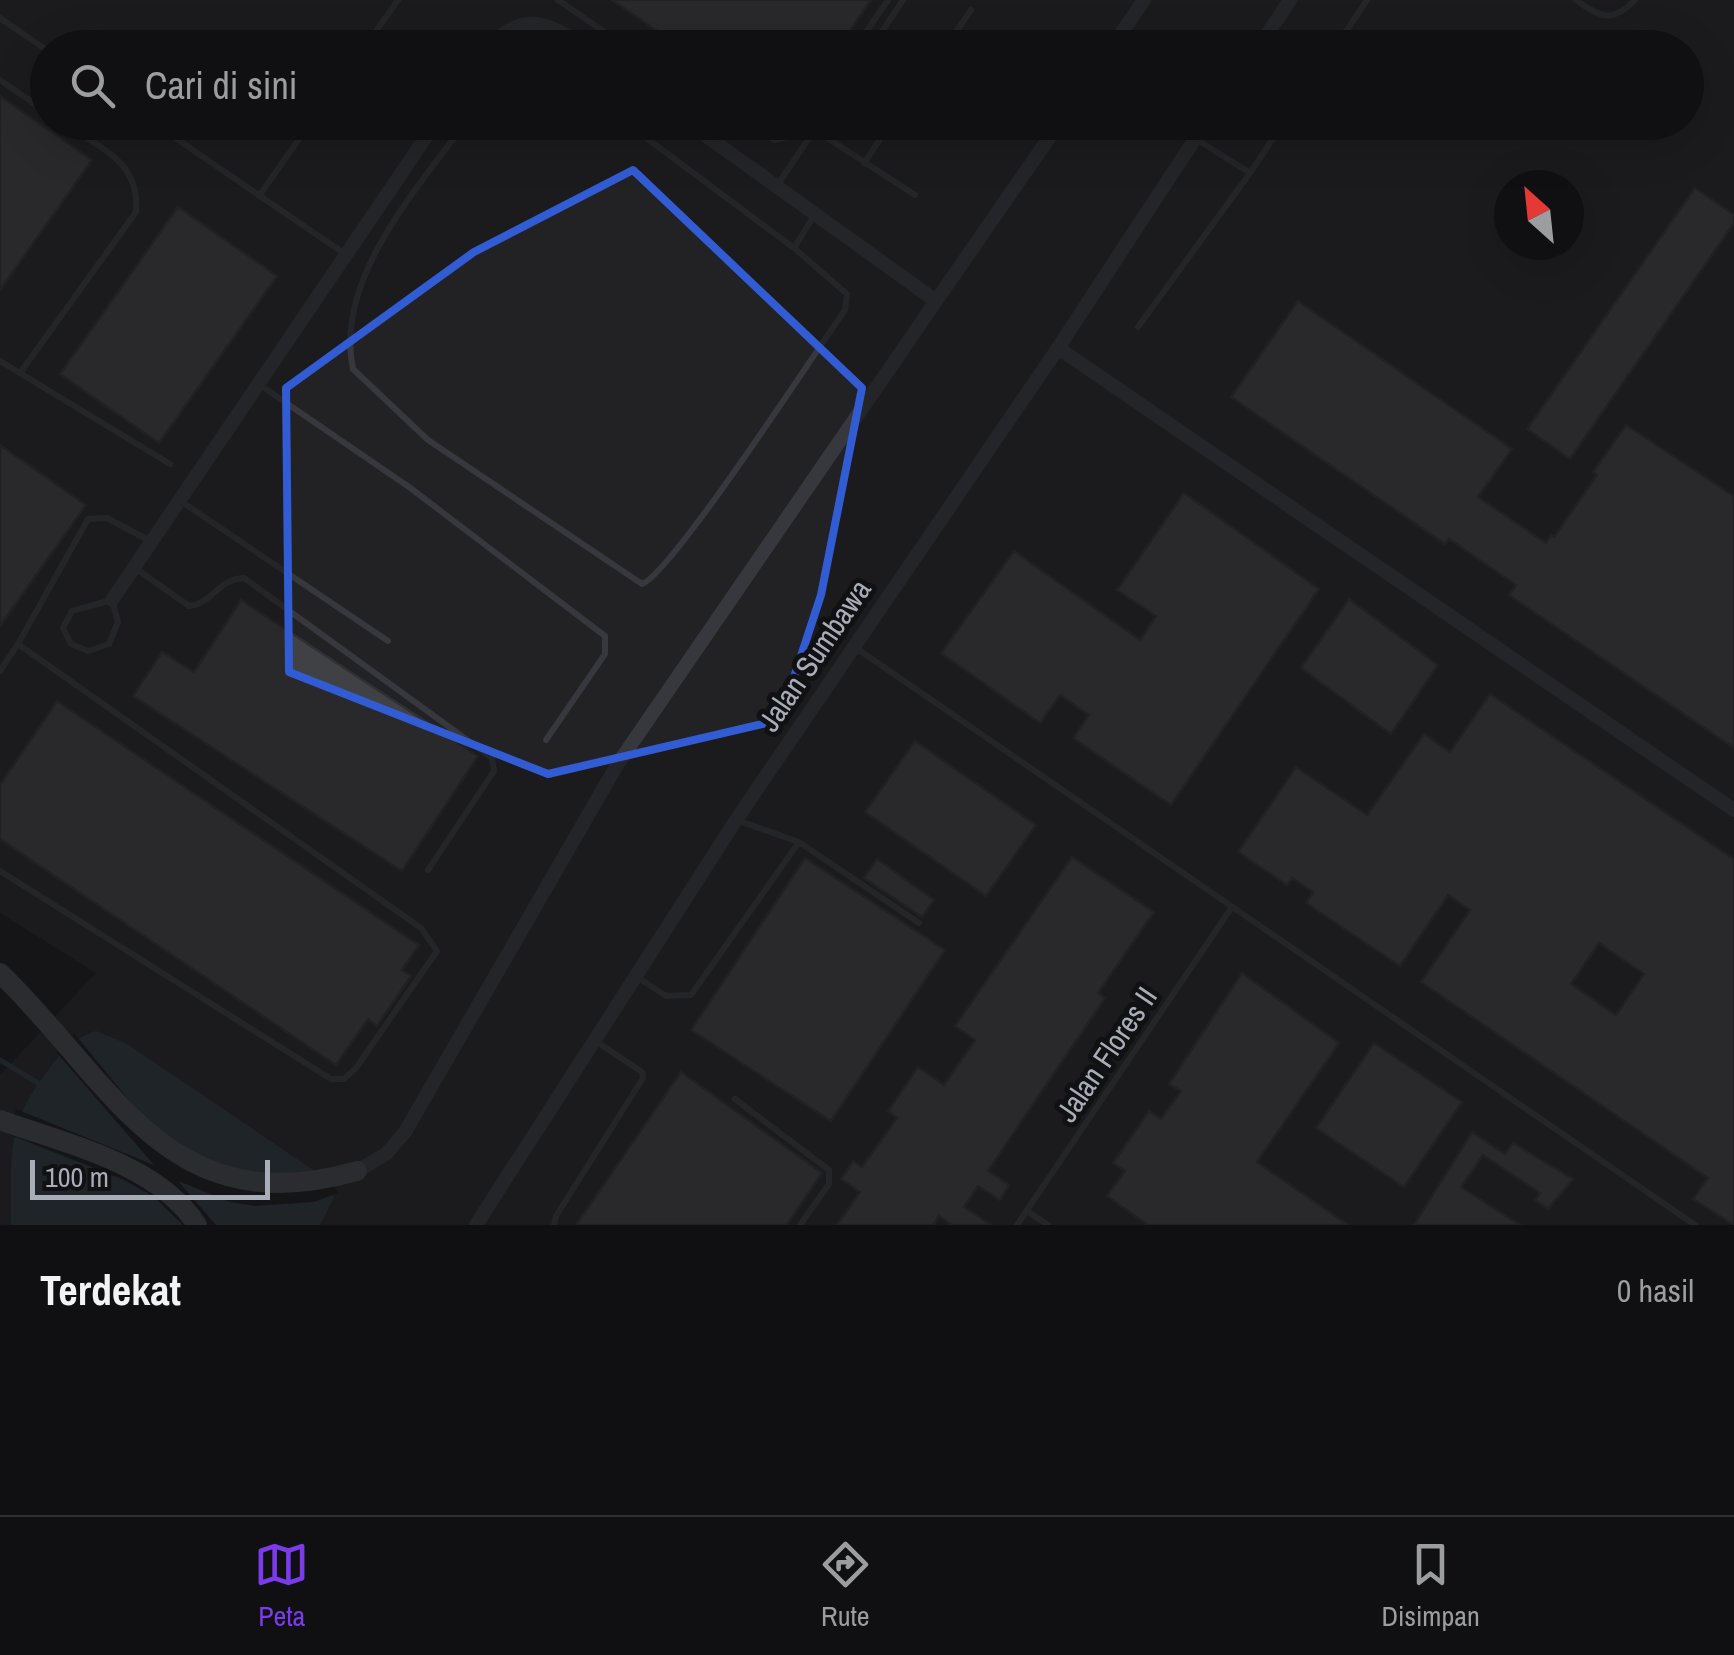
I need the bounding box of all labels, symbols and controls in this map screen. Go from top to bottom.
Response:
search box [30,30,1704,140]
icon: search [65,58,120,113]
text: Cari di sini [145,60,297,111]
north arrow [1494,170,1584,260]
street label: Jalan Sumbawa [748,571,880,739]
street label: Jalan Flores II [1046,979,1166,1129]
scale bar [30,1155,270,1200]
text: 100 m [45,1158,109,1196]
text: Terdekat [40,1262,181,1318]
text: 0 hasil [1617,1269,1694,1312]
tab: Peta [254,1537,309,1635]
tab: Rute [818,1537,873,1635]
tab: Disimpan [1381,1537,1480,1635]

